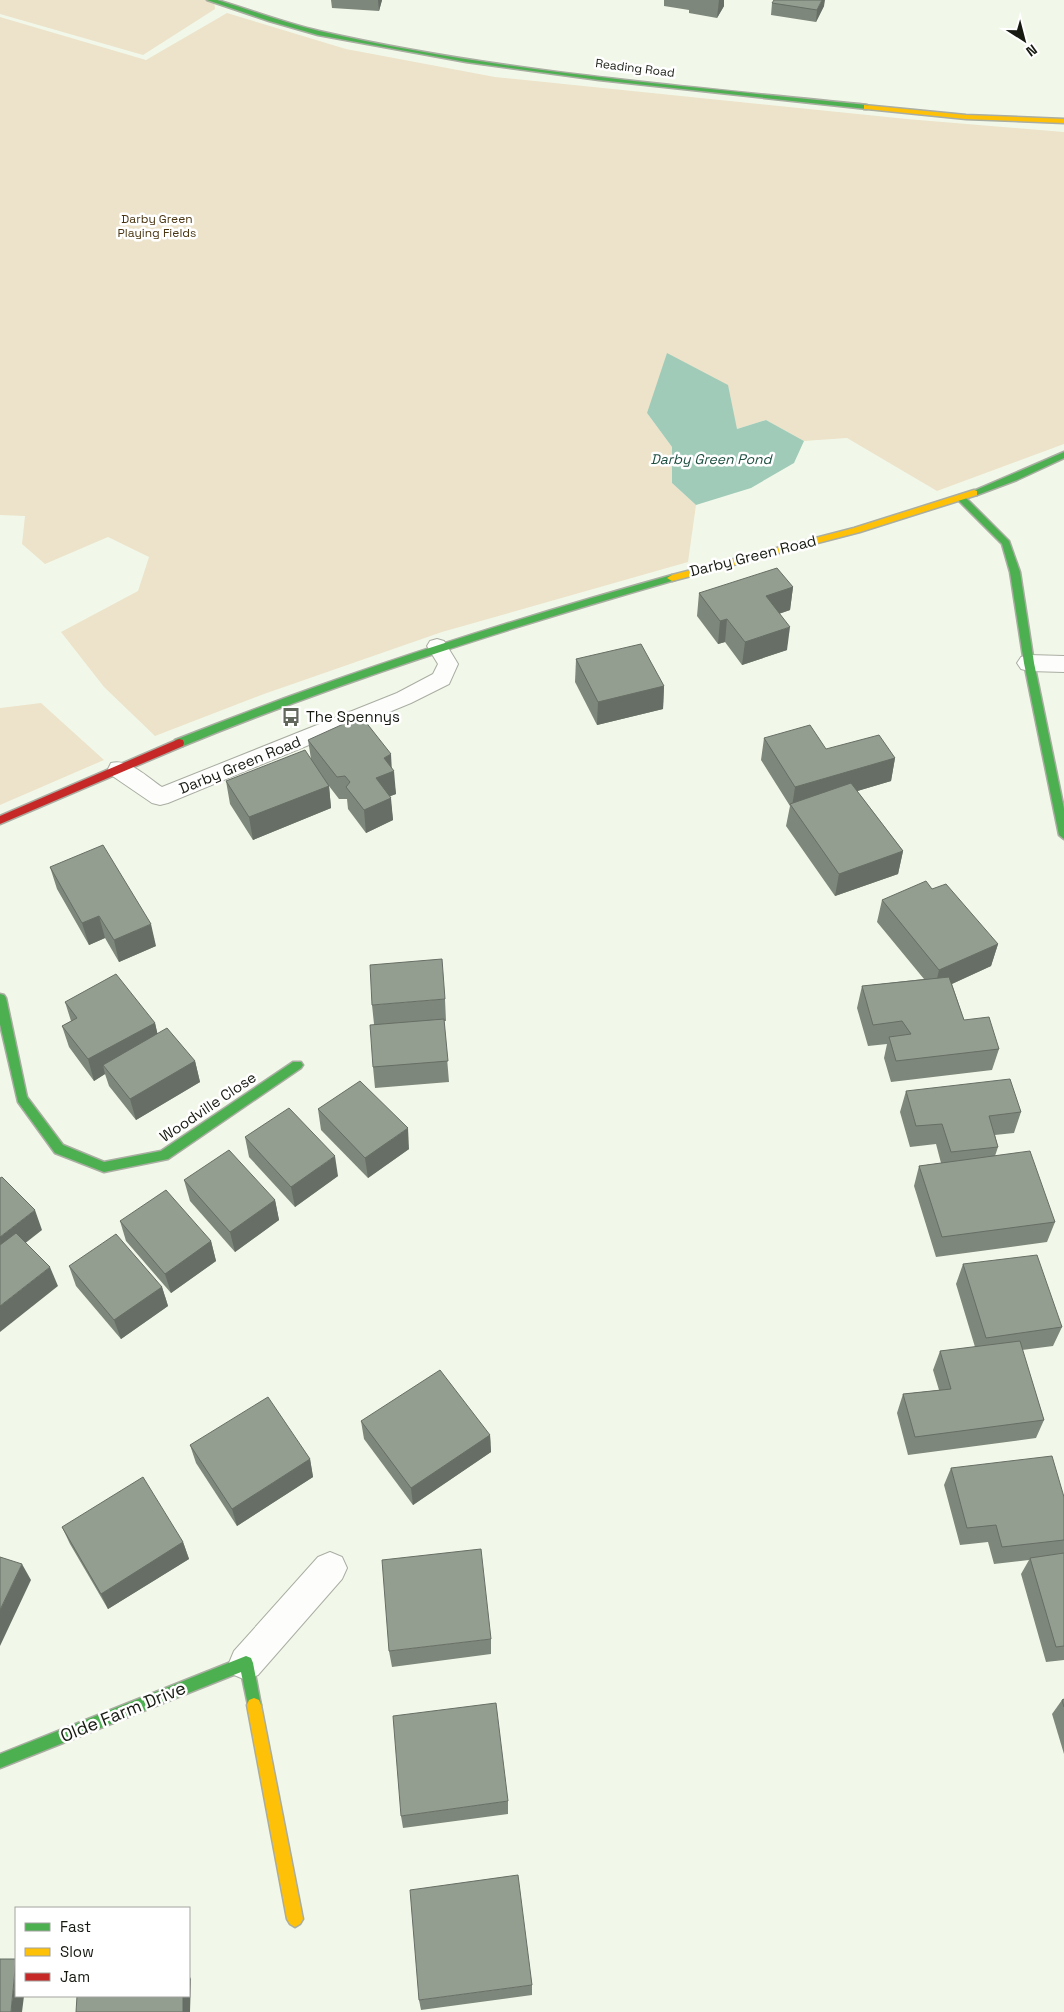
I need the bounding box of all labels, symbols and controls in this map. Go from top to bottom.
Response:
north arrow [999,15,1049,65]
text: N [1023,40,1041,61]
street label: Reading Road [594,55,676,81]
park label: Darby Green Playing Fields [118,211,196,241]
water label: Darby Green Pond [650,450,774,468]
street label: Darby Green Road [688,531,818,580]
bus stop icon: The Spennys [280,706,302,728]
place label: The Spennys [306,707,400,726]
street label: Darby Green Road [176,731,304,798]
street label: Woodville Close [156,1067,260,1146]
street label: Olde Farm Drive [57,1676,189,1747]
legend [15,1907,190,1997]
text: Fast [60,1917,91,1936]
text: Slow [60,1942,94,1961]
text: Jam [60,1967,90,1986]

